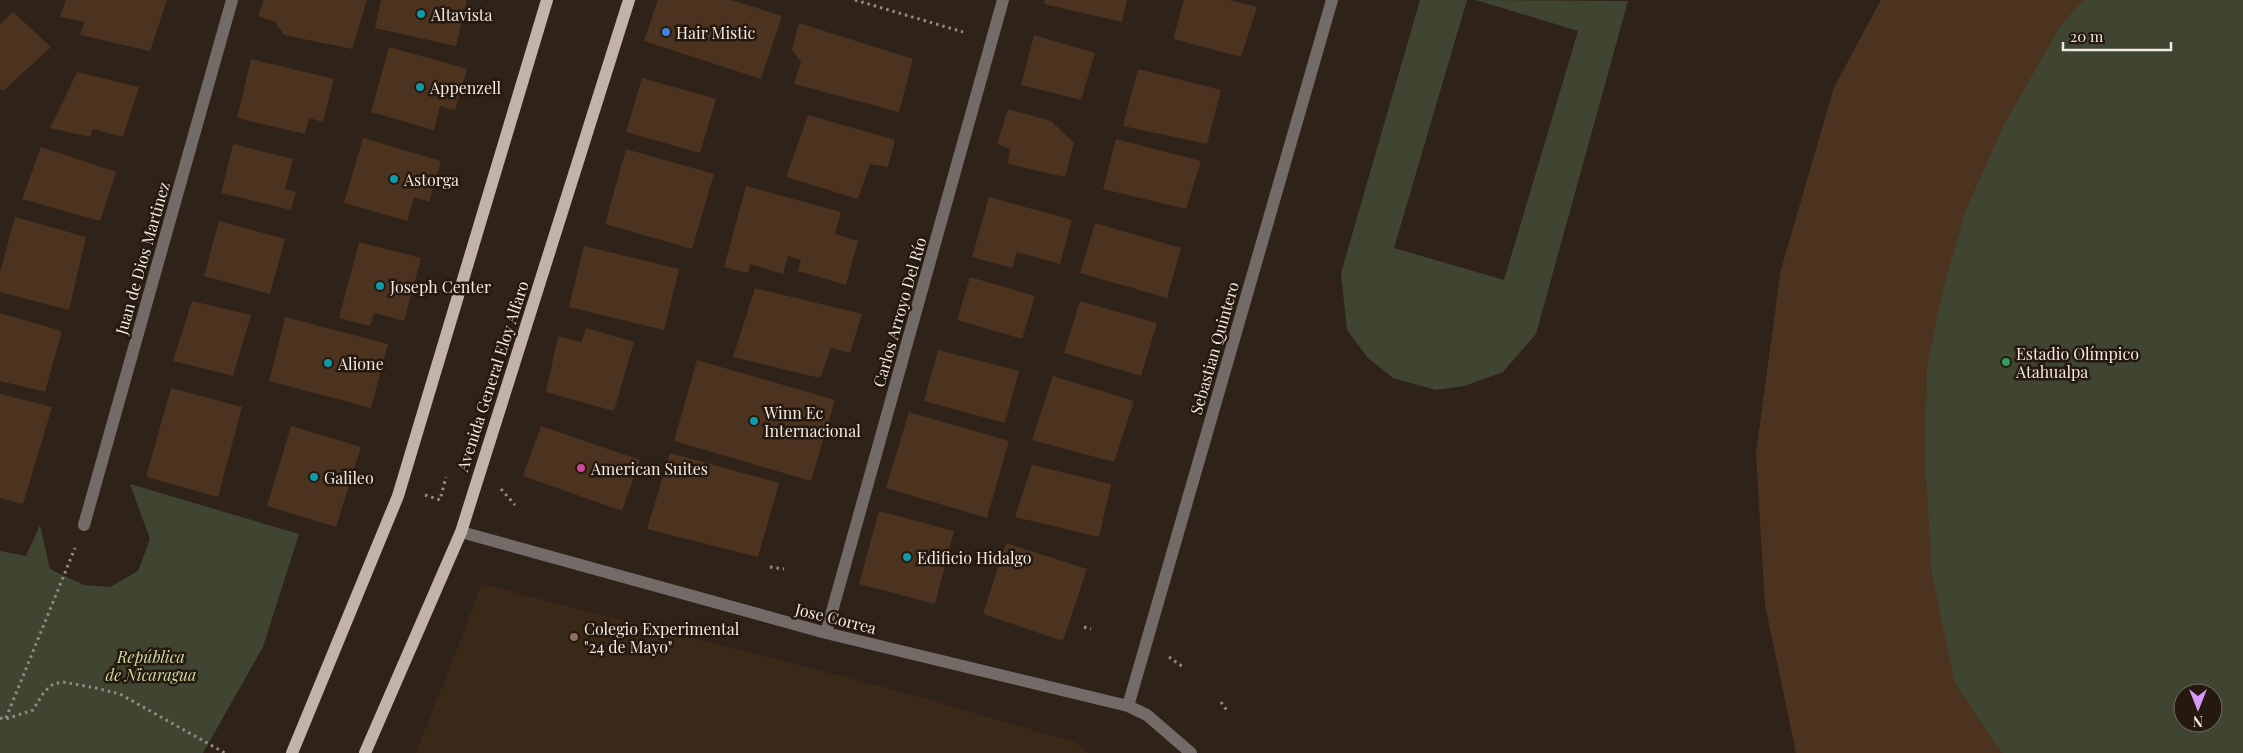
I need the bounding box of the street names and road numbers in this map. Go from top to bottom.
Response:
street label: Juan de Dios Martinez [110,179,174,338]
street label: Carlos Arroyo Del Río [868,234,931,389]
street label: Avenida General Eloy Alfaro [451,278,533,475]
street label: Sebastian Quintero [1185,279,1243,417]
street label: Jose Correa [792,598,879,638]

